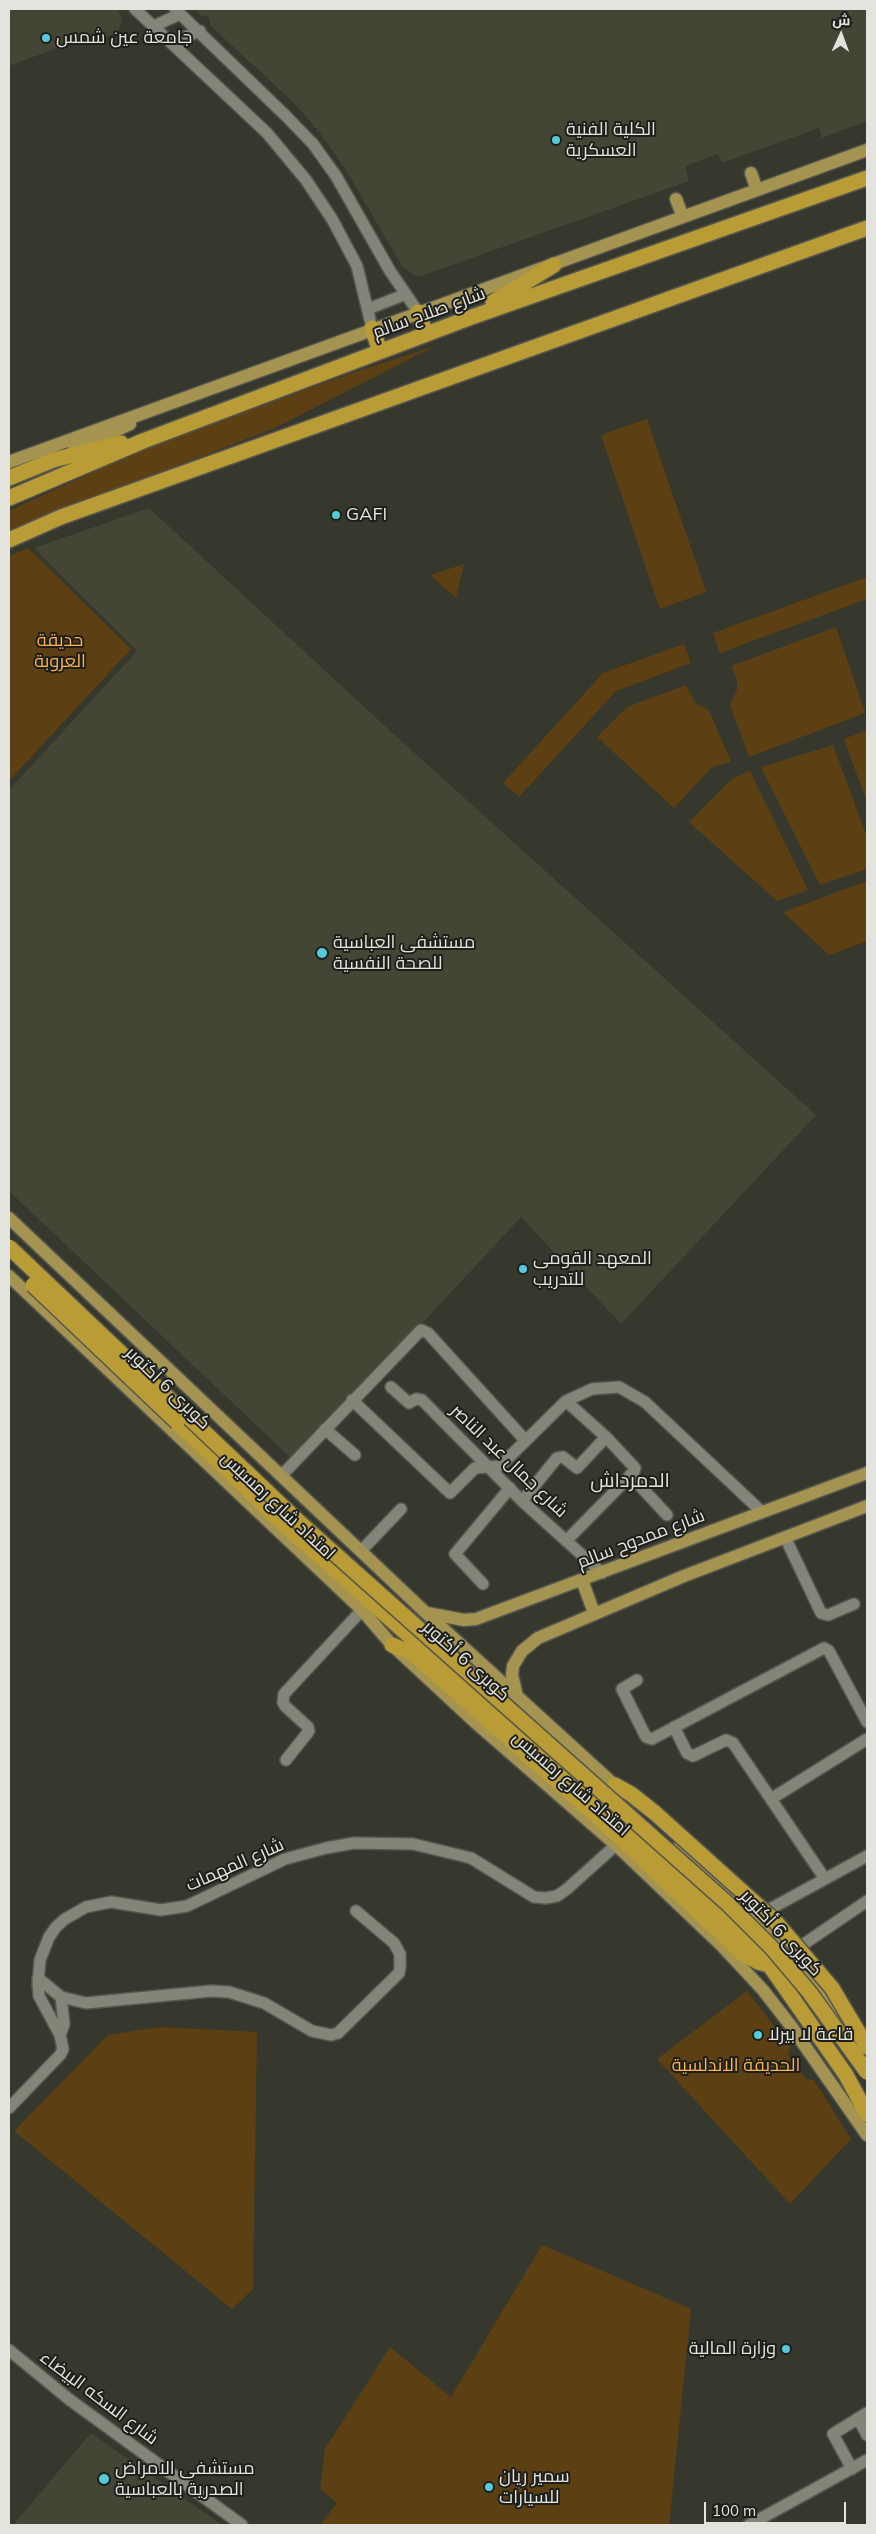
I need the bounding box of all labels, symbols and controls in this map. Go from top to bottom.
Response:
north arrow [816,10,866,60]
text: ش [832,11,851,29]
place label: جامعة عين شمس [56,27,192,49]
marker: جامعة عين شمس [40,32,52,44]
place label: الكلية الفنية العسكرية [566,119,656,162]
marker: الكلية الفنية العسكرية [550,134,562,146]
street label: شارع صلاح سالم [370,283,488,343]
place label: GAFI [346,504,387,526]
marker: GAFI [330,509,342,521]
park label: حديقة العروبة [34,630,86,672]
place label: مستشفى العباسية للصحة النفسية [333,932,475,974]
marker: مستشفى العباسية للصحة النفسية [315,946,329,960]
place label: المعهد القومى للتدريب [533,1248,652,1290]
marker: المعهد القومى للتدريب [517,1263,529,1275]
street label: كوبرى 6 أكتوبر [121,1342,215,1434]
street label: شارع جمال عبد الناصر [446,1400,572,1522]
street label: امتداد شارع رمسيس [216,1447,340,1565]
district label: الدمرداش [590,1469,670,1493]
street label: شارع ممدوح سالم [574,1505,708,1573]
street label: كوبرى 6 أكتوبر [418,1616,514,1706]
street label: امتداد شارع رمسيس [508,1727,634,1841]
street label: شارع المهمات [183,1834,287,1896]
street label: كوبرى 6 أكتوبر [736,1885,826,1981]
place label: قاعة لا بيرلا [768,2024,853,2046]
marker: قاعة لا بيرلا [752,2029,764,2041]
park label: الحديقة الاندلسية [672,2055,800,2077]
place label: وزارة المالية [689,2338,776,2360]
marker: وزارة المالية [780,2343,792,2355]
street label: شارع السكه البيضاء [36,2346,162,2450]
place label: مستشفى الامراض الصدرية بالعباسية [115,2458,255,2500]
place label: سمير ريان للسيارات [499,2466,570,2508]
marker: مستشفى الامراض الصدرية بالعباسية [97,2472,111,2486]
marker: سمير ريان للسيارات [483,2481,495,2493]
scale bar [706,2492,848,2524]
text: 100 m [712,2501,756,2520]

